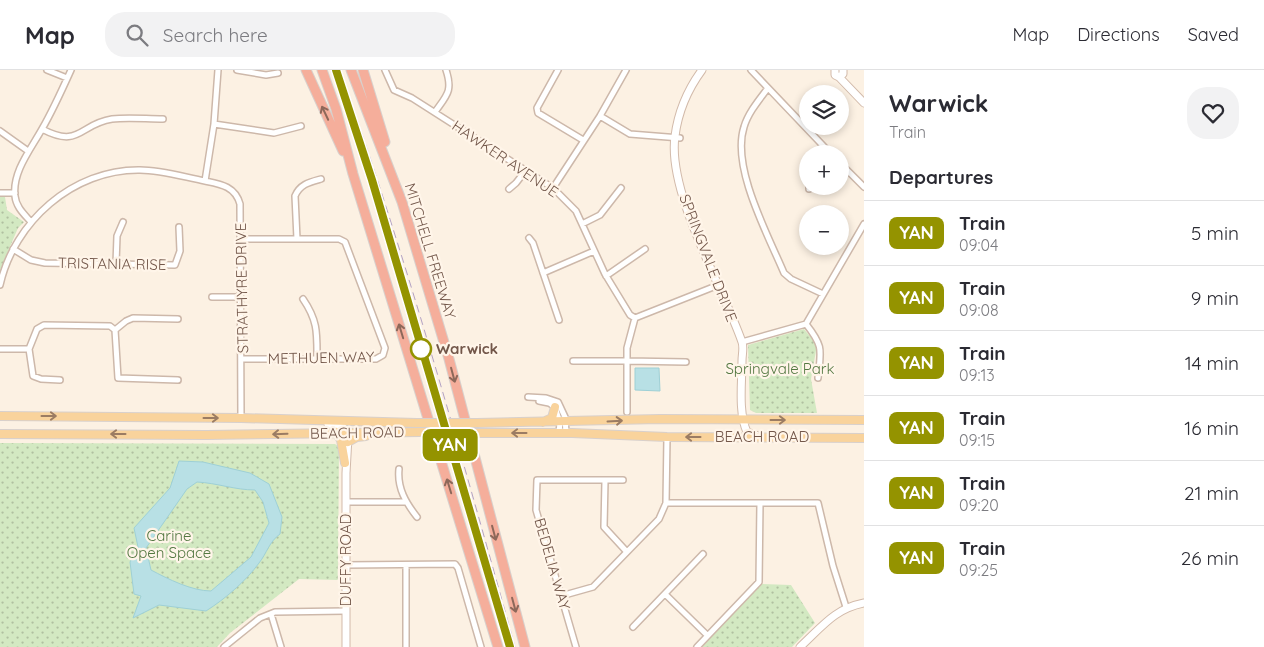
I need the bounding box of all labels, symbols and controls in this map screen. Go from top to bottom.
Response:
search box [105,12,455,57]
text: Map [25,20,75,50]
icon: search [123,21,151,49]
text: Search here [163,23,268,47]
text: Map [1012,23,1049,46]
text: Directions [1077,23,1160,46]
text: Saved [1188,23,1239,46]
map controls [799,85,849,255]
button: layers [799,85,849,135]
button: heart [1187,87,1239,139]
text: Warwick [889,88,988,118]
one-way arrow [320,106,330,121]
street label: HAWKER AVENUE [448,116,562,201]
text: Train [889,122,926,142]
button: + [799,145,849,195]
text: Departures [889,165,993,189]
street label: MITCHELL FREEWAY [401,181,460,322]
street label: SPRINGVALE DRIVE [675,191,742,324]
button: − [799,205,849,255]
text: Train [959,211,1006,235]
text: YAN [899,221,934,244]
text: 5 min [1191,221,1239,245]
street label: STRATHYRE DRIVE [231,223,252,353]
text: 09:04 [959,235,998,255]
street label: TRISTANIA RISE [58,253,166,274]
text: Train [959,276,1006,300]
text: YAN [899,286,934,309]
text: 9 min [1191,286,1239,310]
text: 09:08 [959,300,999,320]
one-way arrow [396,323,406,339]
marker: Warwick [410,338,432,360]
place label: Warwick [436,339,498,358]
text: Train [959,341,1006,365]
street label: METHUEN WAY [268,347,375,368]
text: YAN [899,351,934,374]
text: 14 min [1185,351,1239,375]
park label: Springvale Park [725,359,835,378]
text: 09:13 [959,365,995,385]
one-way arrow [449,367,458,383]
text: Train [959,406,1006,430]
one-way arrow [40,412,56,421]
one-way arrow [202,413,219,423]
one-way arrow [769,415,785,425]
one-way arrow [607,416,623,425]
text: YAN [899,416,934,439]
text: 16 min [1184,416,1239,440]
street label: BEACH ROAD [310,422,405,443]
street label: BEACH ROAD [715,427,809,446]
one-way arrow [512,428,528,438]
one-way arrow [110,429,126,439]
line badge: YAN [421,429,479,461]
one-way arrow [272,430,288,439]
text: 09:15 [959,430,995,450]
one-way arrow [685,432,702,442]
text: YAN [433,433,467,456]
text: Train [959,471,1006,495]
one-way arrow [444,479,453,495]
text: YAN [899,481,934,504]
text: 21 min [1184,481,1239,505]
text: 09:20 [959,495,999,515]
street label: DUFFY ROAD [336,513,355,606]
street label: BEDELIA WAY [530,516,575,613]
one-way arrow [490,524,500,540]
park label: Carine Open Space [127,526,211,562]
text: Train [959,536,1006,560]
text: YAN [899,546,934,569]
text: 26 min [1181,546,1239,570]
text: 09:25 [959,560,998,580]
one-way arrow [510,597,519,613]

